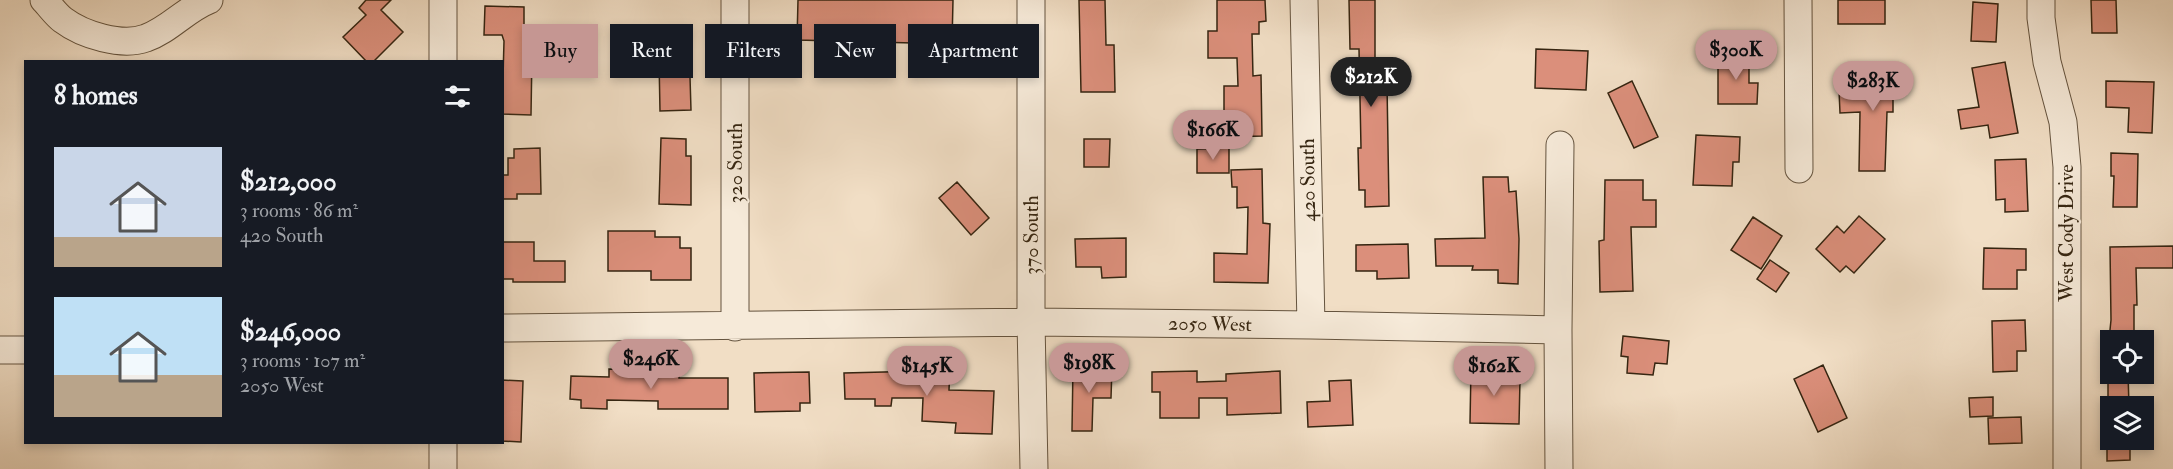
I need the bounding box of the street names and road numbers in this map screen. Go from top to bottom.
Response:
street label: 320 South [723,122,748,203]
street label: 420 South [1295,138,1321,222]
street label: West Cody Drive [2054,164,2079,303]
street label: 370 South [1019,195,1044,275]
street label: 2050 West [1168,311,1253,337]

